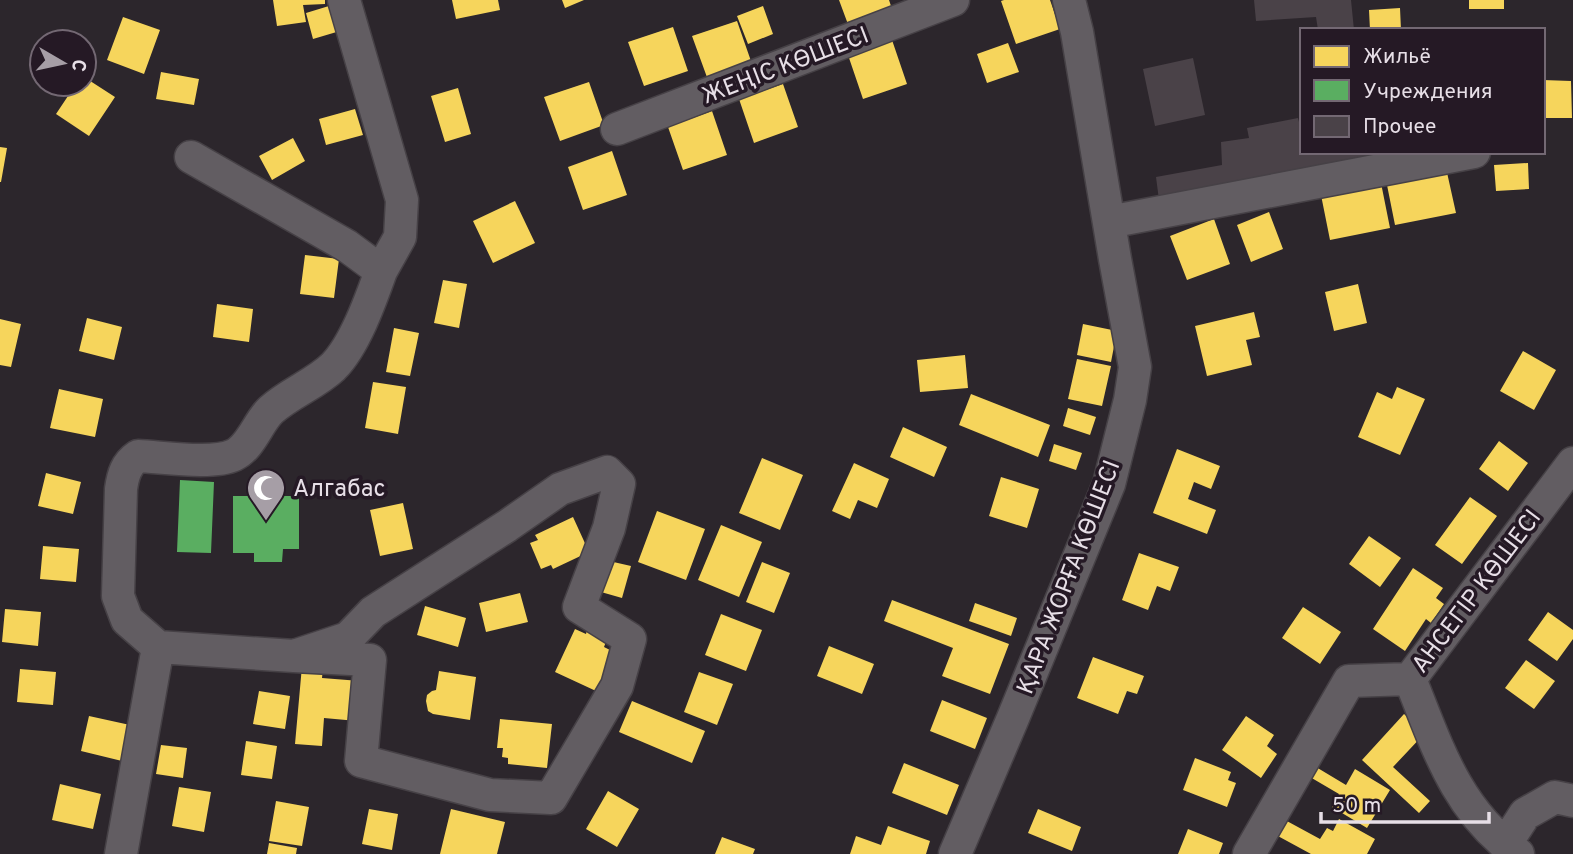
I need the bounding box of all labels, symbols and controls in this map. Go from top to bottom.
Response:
street label: ЖЕҢІС КӨШЕСІ [698,21,873,112]
north arrow [28,28,98,98]
legend [1300,28,1545,154]
text: Жильё [1363,44,1431,71]
text: С [65,57,91,73]
text: Учреждения [1363,79,1492,106]
text: Прочее [1363,114,1436,141]
street label: ҚАРА ЖОРҒА КӨШЕСІ [1011,456,1128,699]
mosque icon: Алгабас [245,467,287,522]
place label: Алгабас [293,475,386,505]
street label: АНСЕГІР КӨШЕСІ [1406,504,1549,680]
scale bar [1321,780,1489,824]
text: 50 m [1332,793,1381,820]

